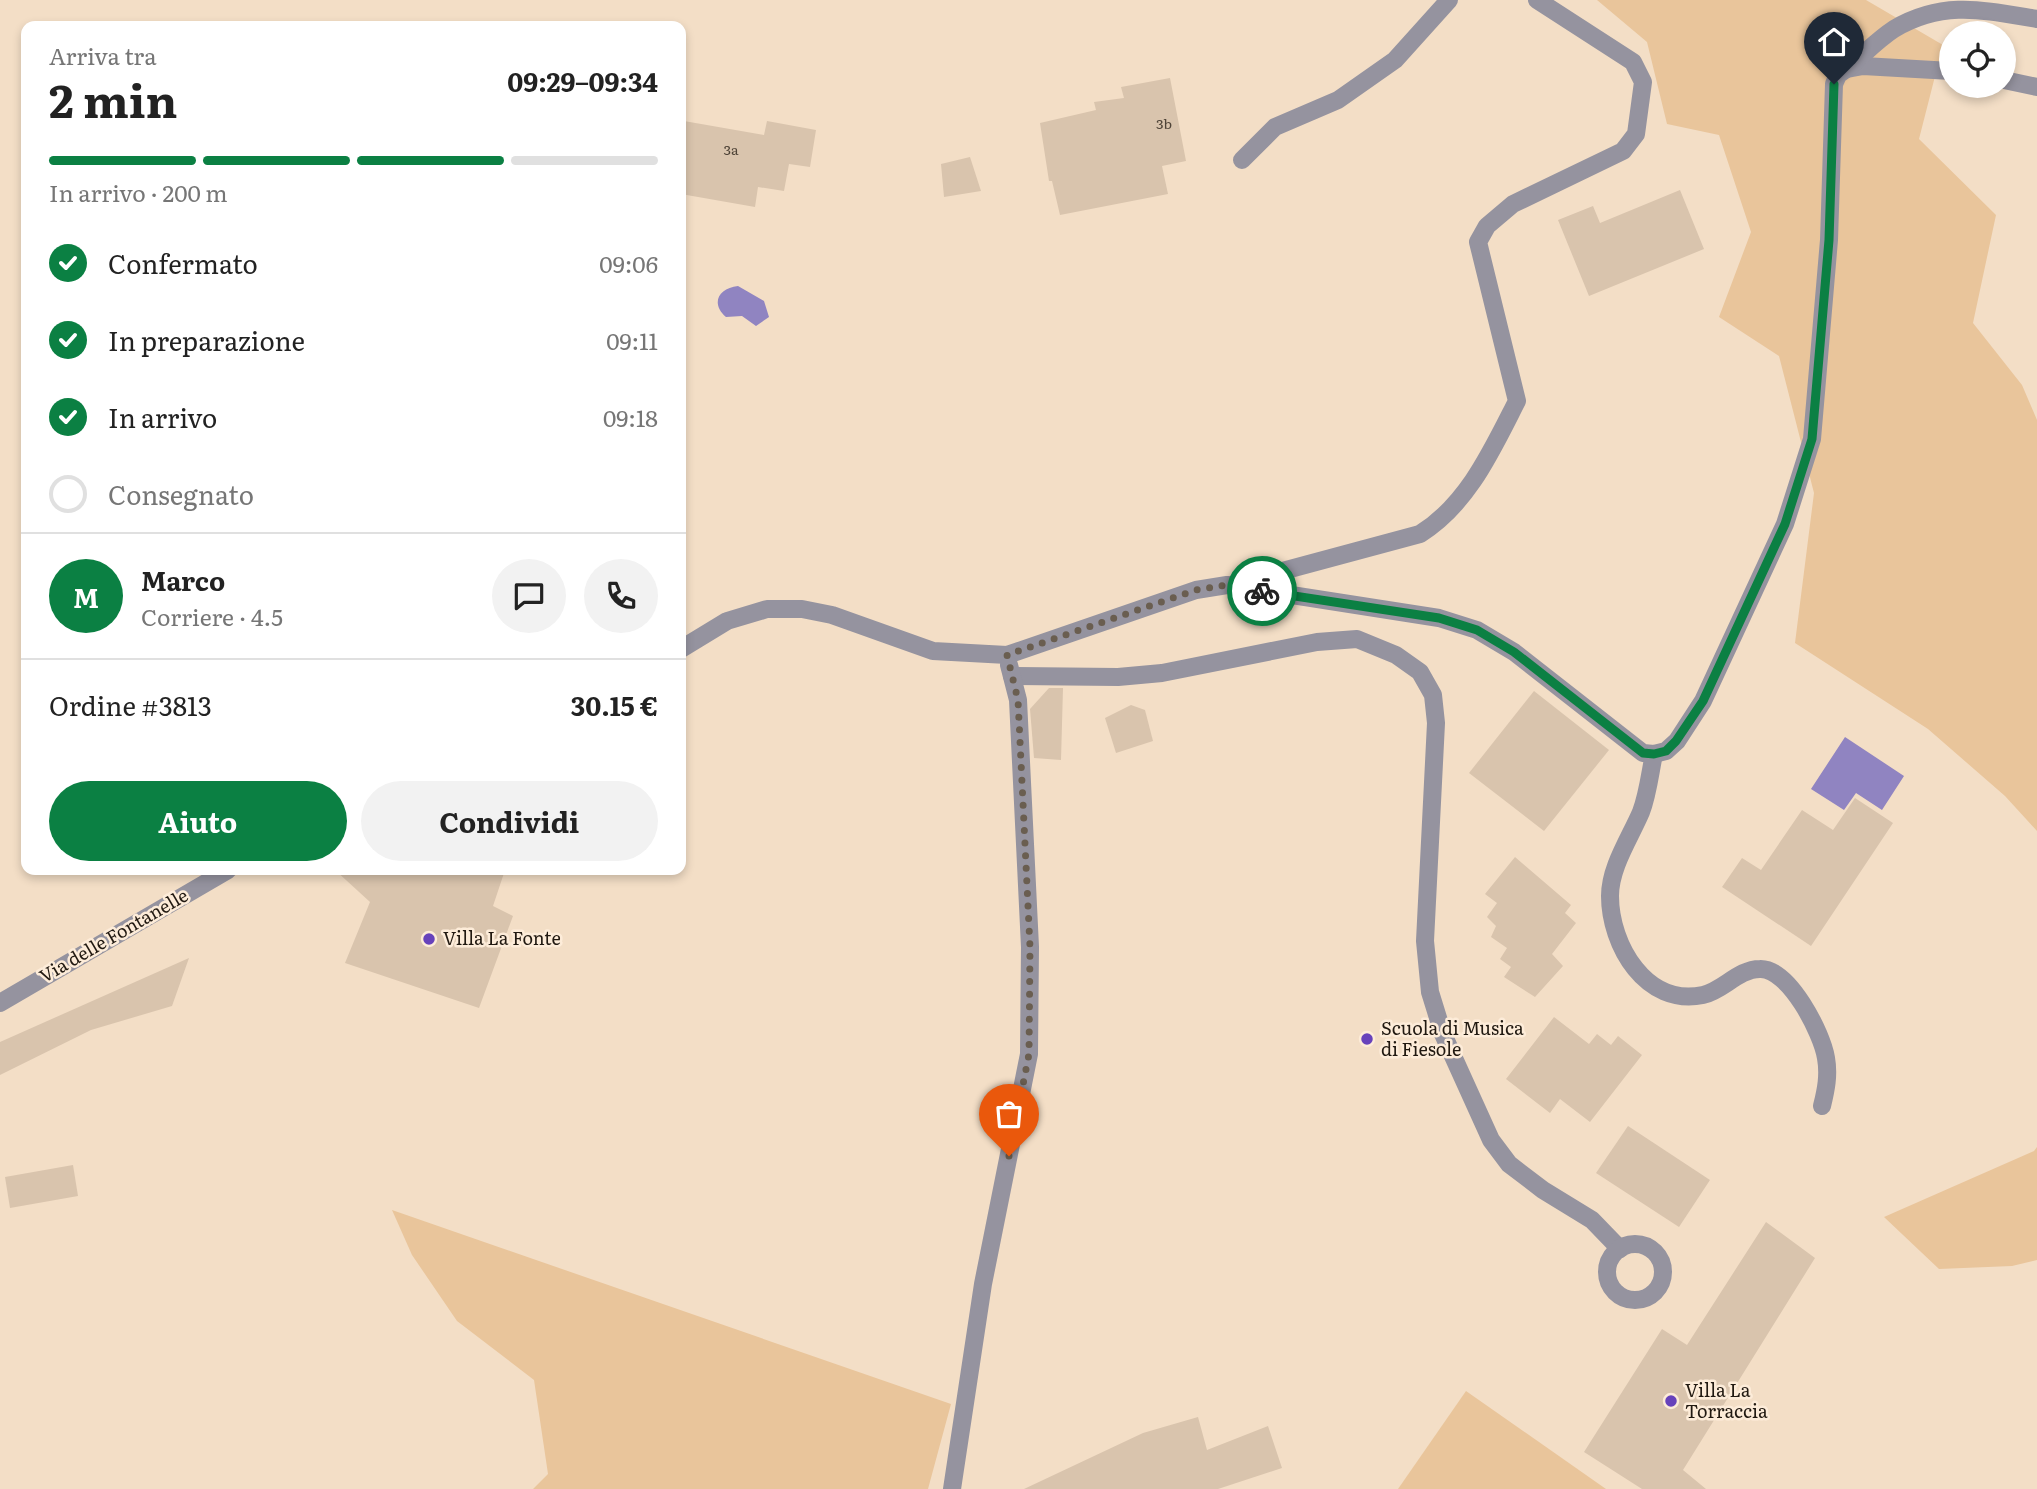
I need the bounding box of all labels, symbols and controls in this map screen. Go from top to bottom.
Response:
pin [1804,12.0,1864,84]
map controls [1939,21,2016,98]
button: locate [1939,21,2016,98]
icon: home [1815,23,1853,61]
text: Arriva tra [49,38,157,72]
text: 09:29–09:34 [507,61,658,100]
text: 2 min [49,64,178,132]
house number: 3b [1156,113,1172,133]
house number: 3a [723,139,739,159]
text: In arrivo · 200 m [49,175,228,209]
text: Confermato [108,243,258,282]
icon: check [49,244,87,282]
text: 09:06 [599,246,658,280]
text: In preparazione [108,320,305,359]
icon: check [49,321,87,359]
text: 09:11 [606,323,658,357]
text: In arrivo [108,397,217,436]
icon: check [49,398,87,436]
text: 09:18 [603,400,658,434]
text: Consegnato [108,474,254,513]
courier [1227,556,1297,626]
button: chat [492,559,566,633]
button: phone [584,559,658,633]
text: Marco [141,560,225,599]
icon: bike [1243,572,1281,610]
text: M [73,577,99,616]
text: Corriere · 4.5 [141,599,283,633]
text: Ordine #3813 [49,685,212,724]
text: 30.15 € [571,685,658,724]
button: Aiuto [49,781,347,861]
button: Condividi [361,781,658,861]
street label: Via delle Fontanelle [34,881,193,988]
place label: Villa La Fonte [443,924,561,951]
marker: Villa La Fonte [421,931,437,947]
place label: Scuola di Musica di Fiesole [1381,1014,1524,1062]
marker: Scuola di Musica di Fiesole [1359,1031,1375,1047]
pin [979,1084,1039,1156]
icon: bag [990,1095,1028,1133]
place label: Villa La Torraccia [1685,1376,1768,1424]
marker: Villa La Torraccia [1663,1393,1679,1409]

